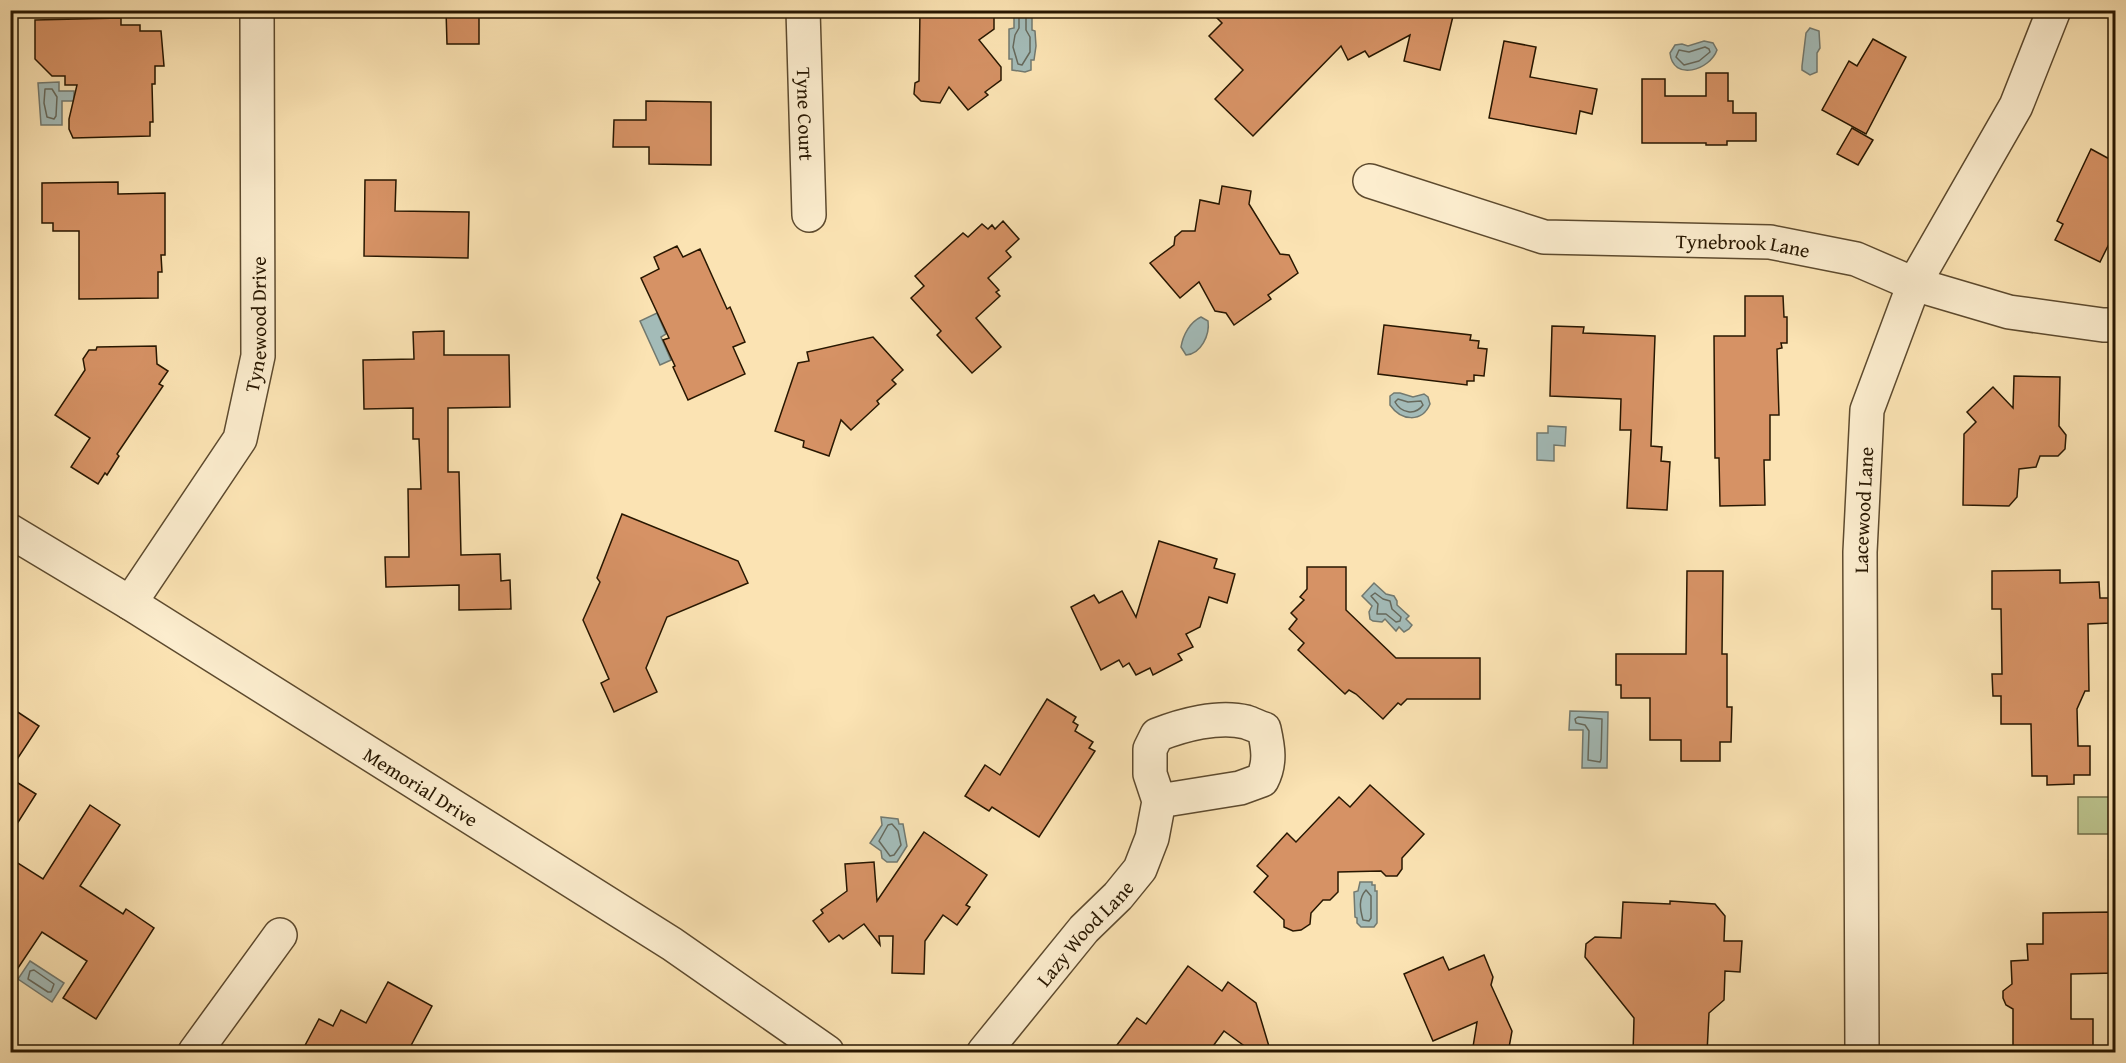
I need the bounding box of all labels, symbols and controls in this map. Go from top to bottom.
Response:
street label: Tyne Court [790,67,822,161]
street label: Tynebrook Lane [1675,225,1813,264]
street label: Tynewood Drive [236,256,273,395]
street label: Lacewood Lane [1845,446,1880,573]
street label: Memorial Drive [358,739,484,833]
street label: Lazy Wood Lane [1029,874,1140,992]

